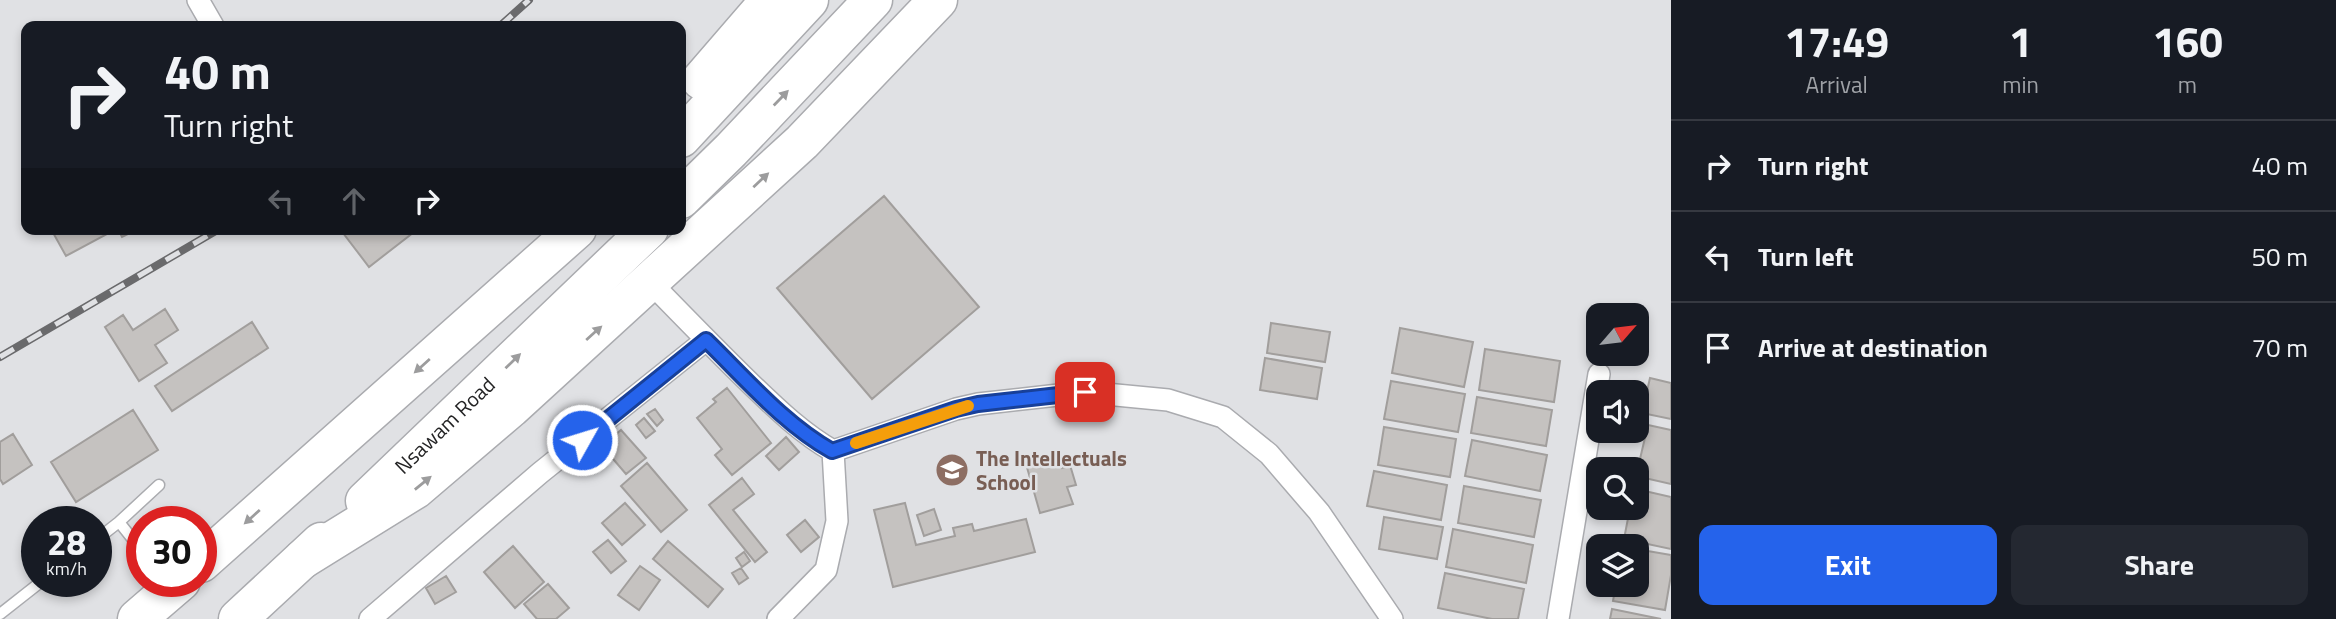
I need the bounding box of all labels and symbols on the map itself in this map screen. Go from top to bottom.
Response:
one-way arrow [772,90,788,107]
one-way arrow [752,172,769,188]
north arrow [1586,303,1648,366]
one-way arrow [585,326,602,342]
one-way arrow [504,353,521,369]
one-way arrow [414,358,431,373]
pin [1055,362,1115,422]
street label: Nsawam Road [387,369,502,481]
position arrow [545,403,619,477]
place label: The Intellectuals School [976,442,1127,498]
school or university icon: The Intellectuals School [933,451,971,489]
one-way arrow [414,476,431,491]
speed limit sign: 30 [126,506,217,597]
one-way arrow [244,509,261,524]

